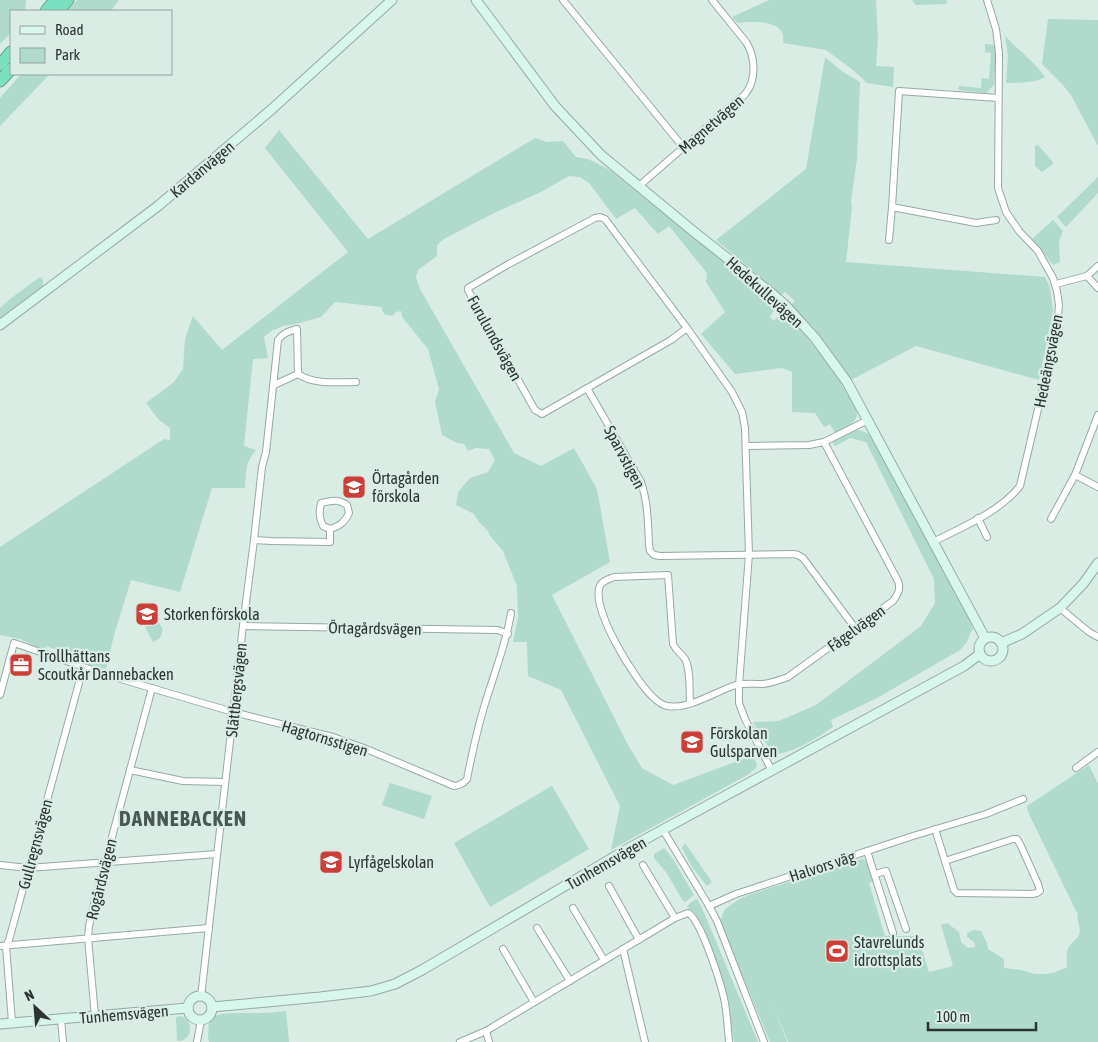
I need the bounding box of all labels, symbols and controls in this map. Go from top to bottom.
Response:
legend [10,10,172,75]
text: Road [55,21,84,38]
text: Park [55,46,80,63]
street label: Magnetvägen [675,91,748,158]
street label: Kardanvägen [166,137,238,202]
street label: Hedekullevägen [722,253,807,332]
street label: Furulundsvägen [463,292,526,384]
street label: Hedeängsvägen [1030,313,1067,409]
street label: Sparvstigen [600,422,649,492]
place label: Örtagården förskola [372,469,439,505]
school or university icon: Örtagården förskola [341,474,367,500]
school or university icon: Storken förskola [134,601,160,627]
street label: Fågelvägen [824,601,889,656]
place label: Storken förskola [164,605,260,623]
street label: Örtagårdsvägen [328,618,422,639]
street label: Slättbergsvägen [222,642,251,738]
place label: Trollhättans Scoutkår Dannebacken [38,647,174,683]
office icon: Trollhättans Scoutkår Dannebacken [8,652,34,678]
street label: Hagtornsstigen [279,716,370,761]
place label: Förskolan Gulsparven [710,724,777,761]
school or university icon: Förskolan Gulsparven [679,729,705,755]
street label: Gullregnsvägen [14,797,57,891]
district label: DANNEBACKEN [119,806,247,830]
street label: Tunhemsvägen [563,833,650,894]
street label: Rogårdsvägen [82,837,121,922]
street label: Halvors väg [787,847,858,886]
school or university icon: Lyrfågelskolan [318,849,344,875]
place label: Lyrfågelskolan [348,853,434,872]
place label: Stavrelunds idrottsplats [854,933,925,970]
sports icon: Stavrelunds idrottsplats [824,938,850,964]
north arrow [10,982,60,1032]
text: N [22,986,37,1004]
scale bar [928,1000,1036,1032]
street label: Tunhemsvägen [79,1001,169,1028]
text: 100 m [936,1008,970,1025]

